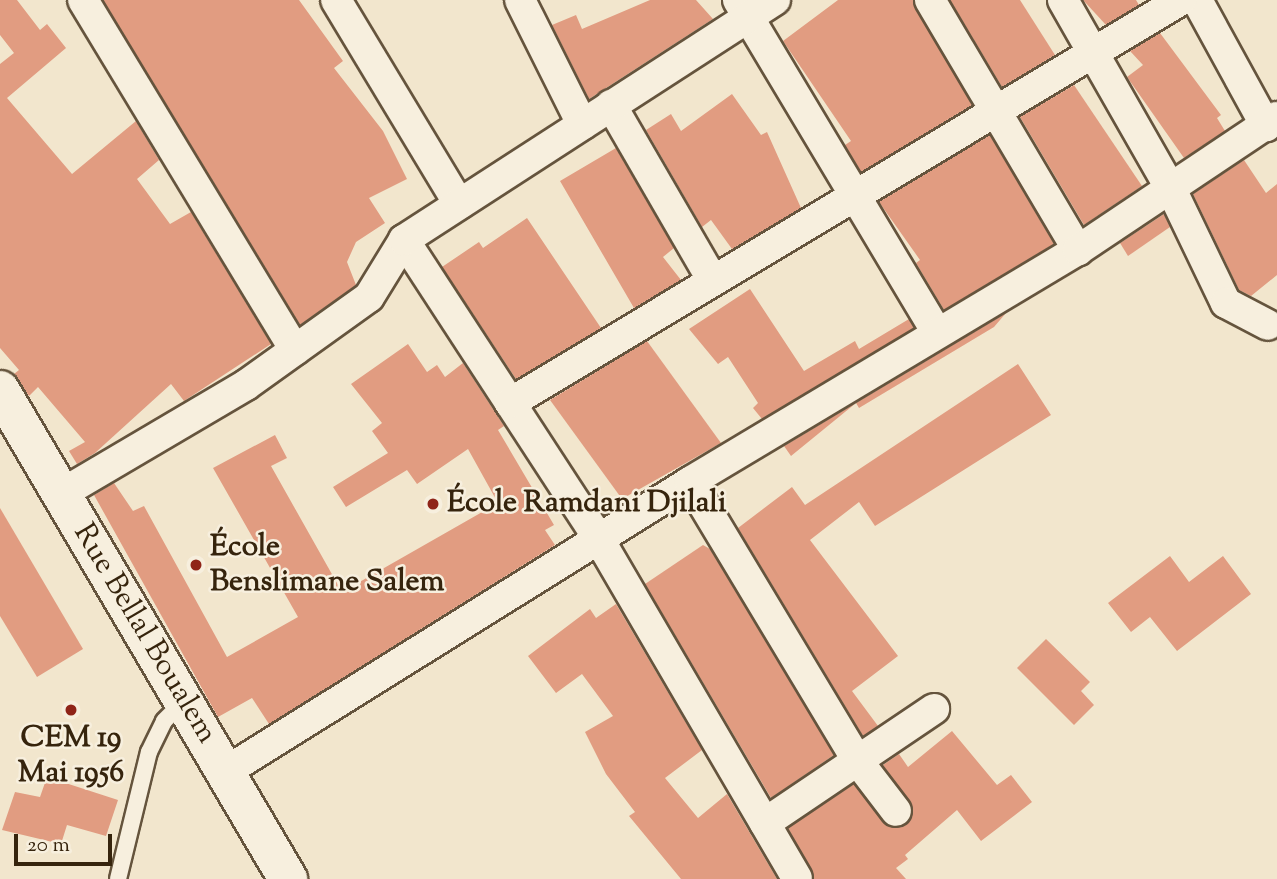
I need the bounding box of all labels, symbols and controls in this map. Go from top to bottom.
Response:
place label: École Ramdani Djilali [447,486,726,522]
marker: École Ramdani Djilali [425,496,441,512]
street label: Rue Bellal Boualem [64,518,224,750]
place label: École Benslimane Salem [210,530,444,600]
marker: École Benslimane Salem [188,557,204,573]
marker: CEM 19 Mai 1956 [63,702,79,718]
place label: CEM 19 Mai 1956 [18,721,124,792]
scale bar [18,820,116,864]
text: 20 m [27,831,70,861]

